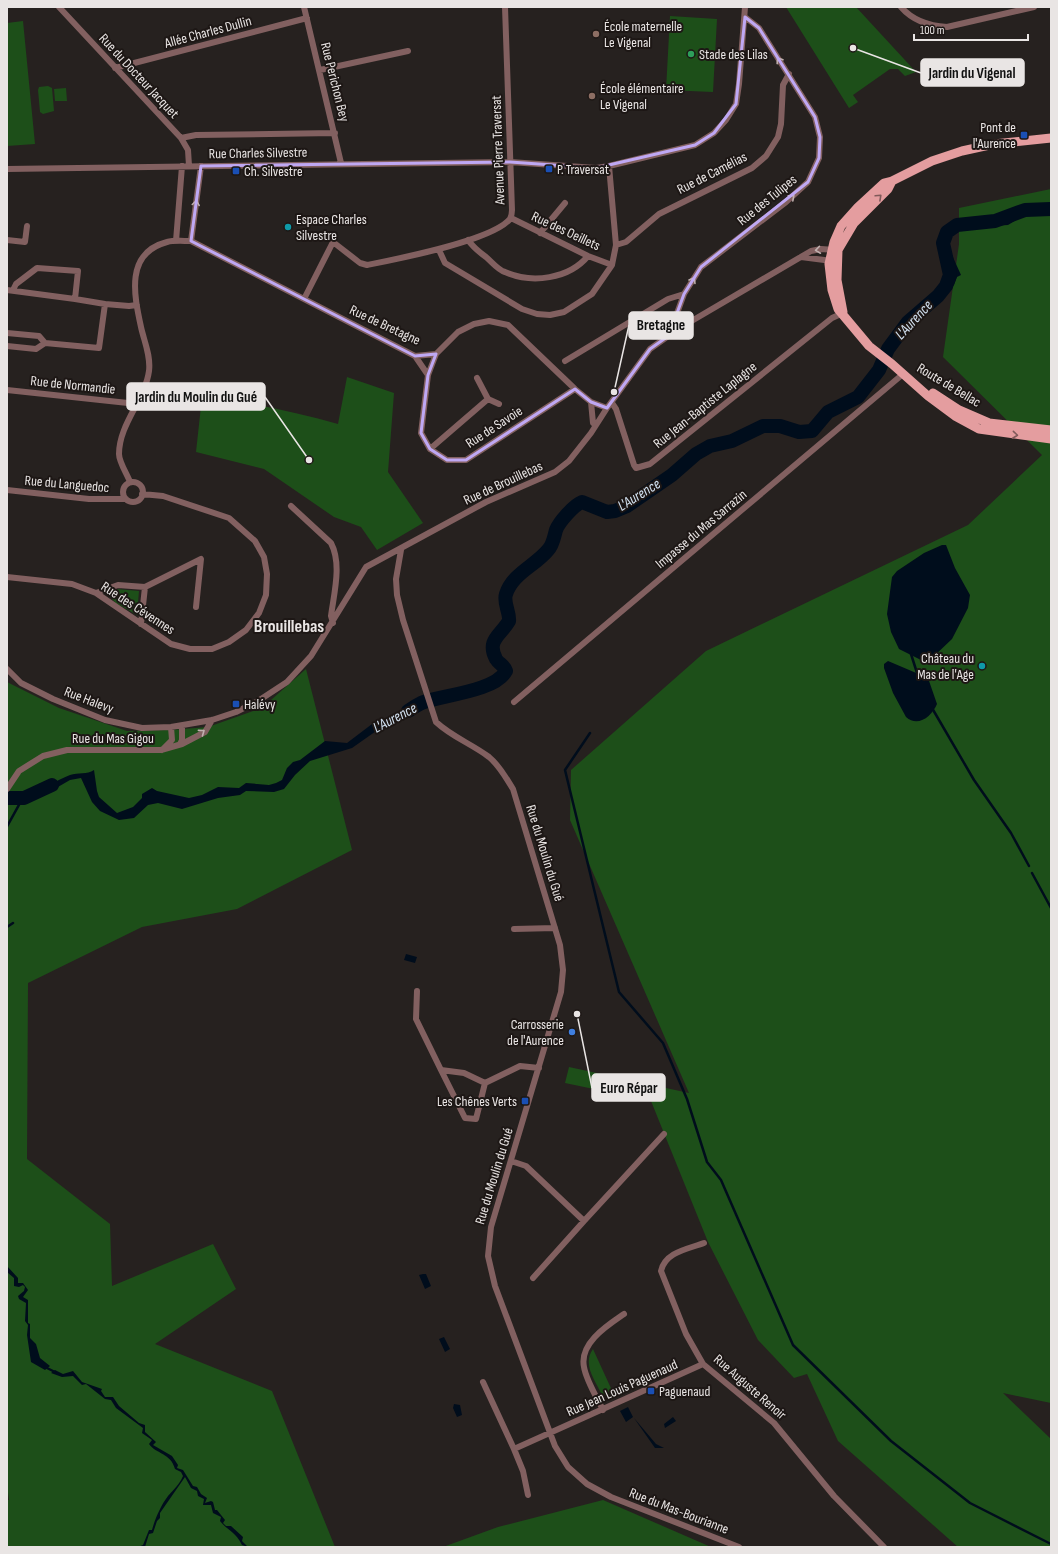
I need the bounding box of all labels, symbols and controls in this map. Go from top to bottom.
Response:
street label: Allée Charles Dullin [162,12,253,52]
scale bar [914,16,1028,42]
place label: École maternelle Le Vigenal [604,18,682,51]
text: 100 m [920,23,945,38]
marker: École maternelle Le Vigenal [591,29,601,39]
street label: Rue du Docteur Jacquet [95,30,183,122]
street label: Rue Perichon Bey [317,41,353,124]
place label: Stade des Lilas [699,46,768,63]
marker: Stade des Lilas [686,49,696,59]
one-way arrow [777,57,784,64]
callout: Jardin du Vigenal [921,59,1024,86]
text: Jardin du Vigenal [928,64,1015,83]
place label: École élémentaire Le Vigenal [600,80,684,113]
marker: École élémentaire Le Vigenal [587,91,597,101]
street label: Avenue Pierre Traversat [488,95,508,206]
place label: Pont de l'Aurence [973,119,1016,152]
marker: Pont de l'Aurence [1019,130,1029,140]
street label: Rue Charles Silvestre [209,144,307,162]
street label: Rue de Camélias [674,148,750,198]
place label: P. Traversat [557,161,609,178]
place label: Ch. Silvestre [244,163,303,180]
marker: P. Traversat [544,164,554,174]
marker: Ch. Silvestre [231,166,241,176]
street label: Rue des Tulipes [734,171,800,229]
one-way arrow [787,195,794,202]
one-way arrow [874,195,881,202]
one-way arrow [191,200,200,206]
street label: Rue des Oeillets [529,208,603,254]
place label: Espace Charles Silvestre [296,211,367,244]
marker: Espace Charles Silvestre [283,222,293,232]
one-way arrow [815,245,821,254]
one-way arrow [688,277,695,284]
water label: L'Aurence [891,296,937,344]
street label: Rue de Bretagne [347,301,423,349]
callout: Bretagne [629,312,693,339]
text: Bretagne [637,316,685,335]
street label: Rue Jean-Baptiste Laplagne [650,358,760,452]
street label: Route de Bellac [914,359,984,411]
street label: Rue de Normandie [30,372,116,398]
callout: Jardin du Moulin du Gué [127,383,265,410]
text: Jardin du Moulin du Gué [134,388,257,407]
street label: Rue de Savoie [462,402,526,452]
one-way arrow [1012,430,1018,439]
street label: Rue de Brouillebas [461,457,545,509]
street label: Rue du Languedoc [24,472,110,496]
water label: L'Aurence [614,474,664,516]
street label: Impasse du Mas Sarrazin [652,486,750,572]
street label: Rue des Cévennes [98,578,178,638]
district label: Brouillebas [254,616,324,637]
place label: Château du Mas de l'Age [917,650,974,683]
marker: Château du Mas de l'Age [977,661,987,671]
street label: Rue Halevy [62,683,117,717]
place label: Halévy [244,696,276,713]
water label: L'Aurence [370,698,420,737]
marker: Halévy [231,699,241,709]
street label: Rue du Mas Gigou [72,730,154,747]
one-way arrow [197,730,204,737]
street label: Rue du Moulin du Gué [522,803,568,903]
place label: Carrosserie de l'Aurence [507,1016,564,1049]
marker: Carrosserie de l'Aurence [567,1027,577,1037]
callout: Euro Répar [592,1074,665,1101]
text: Euro Répar [600,1079,658,1098]
place label: Les Chênes Verts [437,1093,517,1110]
marker: Les Chênes Verts [520,1096,530,1106]
street label: Rue du Moulin du Gué [471,1126,517,1226]
street label: Rue Auguste Renoir [710,1351,790,1423]
street label: Rue Jean Louis Paguenaud [564,1356,680,1420]
place label: Paguenaud [659,1383,710,1400]
marker: Paguenaud [646,1386,656,1396]
street label: Rue du Mas-Bourianne [627,1484,731,1538]

